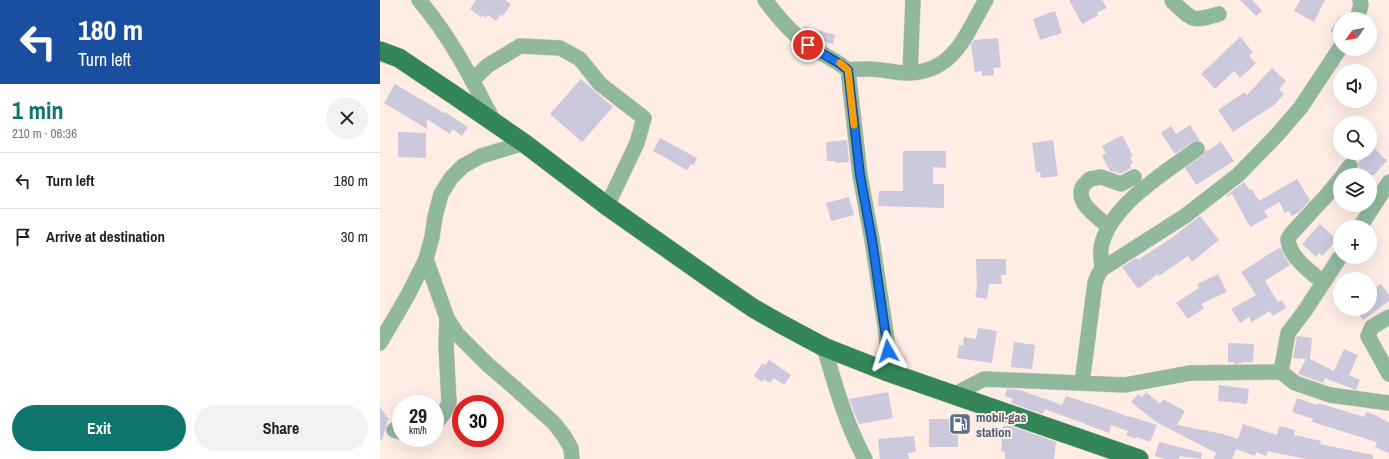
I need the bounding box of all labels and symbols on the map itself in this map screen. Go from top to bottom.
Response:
north arrow [1333,12,1377,56]
pin [791,28,825,62]
position arrow [867,330,909,372]
speed limit sign: 30 [452,395,504,447]
place label: mobil-gas station [976,409,1026,441]
fuel station icon: mobil-gas station [947,411,973,437]

